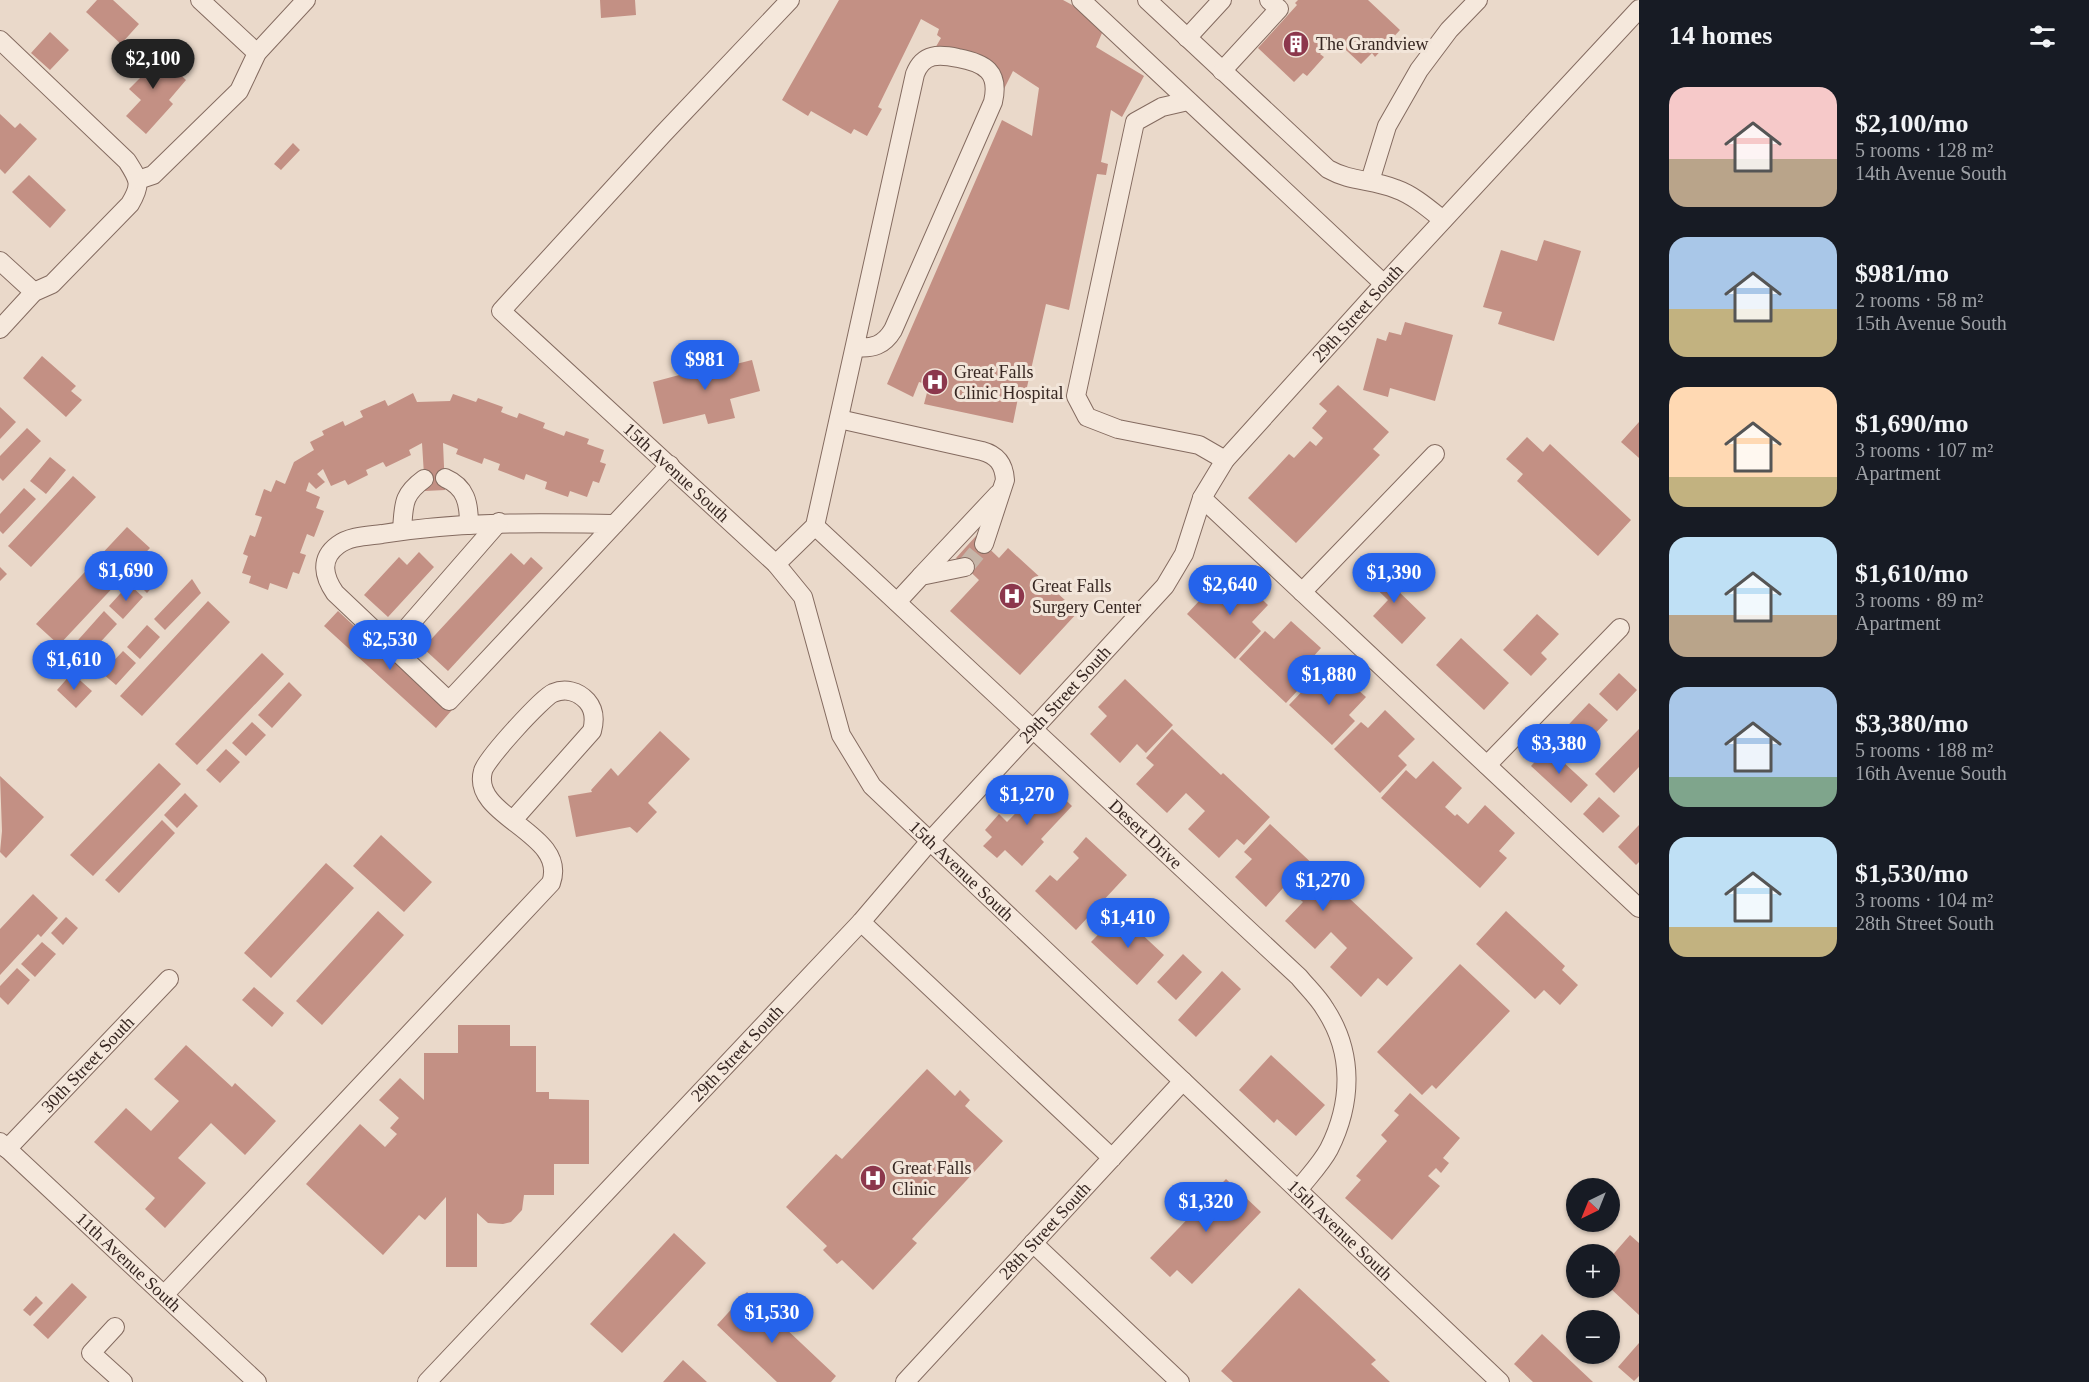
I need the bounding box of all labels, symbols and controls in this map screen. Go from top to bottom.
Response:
icon: filters [2026,20,2059,53]
text: 14 homes [1669,21,1772,50]
building icon: The Grandview [1281,29,1311,59]
place label: The Grandview [1316,34,1428,54]
pin: $2,100 [104,39,202,90]
text: $2,100 [126,47,181,69]
text: $2,100/mo [1855,109,1968,138]
icon: home [1717,111,1789,183]
text: 5 rooms · 128 m² [1855,139,1993,161]
text: 14th Avenue South [1855,162,2007,184]
text: $981/mo [1855,259,1949,288]
street label: 29th Street South [1308,260,1407,366]
icon: home [1717,261,1789,333]
text: 2 rooms · 58 m² [1855,289,1983,311]
text: 15th Avenue South [1855,312,2007,334]
pin: $981 [669,340,741,391]
text: $981 [685,348,725,370]
place label: Great Falls Clinic Hospital [954,362,1064,403]
hospital icon: Great Falls Clinic Hospital [920,367,950,397]
text: $1,690/mo [1855,409,1968,438]
icon: home [1717,411,1789,483]
street label: 15th Avenue South [619,419,734,526]
text: 3 rooms · 107 m² [1855,439,1993,461]
text: Apartment [1855,462,1941,484]
pin: $1,690 [77,551,175,602]
pin: $1,390 [1345,553,1443,604]
text: $1,690 [99,559,154,581]
text: $1,610/mo [1855,559,1968,588]
text: $1,390 [1367,561,1422,583]
icon: home [1717,561,1789,633]
pin: $2,640 [1181,565,1279,616]
text: $2,640 [1203,573,1258,595]
place label: Great Falls Surgery Center [1032,576,1141,617]
hospital icon: Great Falls Surgery Center [997,581,1027,611]
text: 3 rooms · 89 m² [1855,589,1983,611]
text: Apartment [1855,612,1941,634]
pin: $2,530 [341,620,439,671]
text: $2,530 [363,628,418,650]
pin: $1,610 [25,640,123,691]
street label: 29th Street South [1015,642,1115,747]
text: $1,610 [47,648,102,670]
pin: $1,880 [1280,655,1378,706]
text: $1,880 [1302,663,1357,685]
text: $3,380/mo [1855,709,1968,738]
icon: home [1717,711,1789,783]
pin: $3,380 [1510,724,1608,775]
text: $3,380 [1532,732,1587,754]
text: 5 rooms · 188 m² [1855,739,1993,761]
text: 16th Avenue South [1855,762,2007,784]
pin: $1,270 [978,775,1076,826]
text: $1,270 [1000,783,1055,805]
street label: Desert Drive [1105,795,1186,873]
street label: 15th Avenue South [905,817,1018,925]
text: $1,530/mo [1855,859,1968,888]
pin: $1,270 [1274,861,1372,912]
icon: home [1717,861,1789,933]
text: $1,270 [1296,869,1351,891]
text: 3 rooms · 104 m² [1855,889,1993,911]
pin: $1,410 [1079,898,1177,949]
text: $1,410 [1101,906,1156,928]
text: 28th Street South [1855,912,1994,934]
street label: 29th Street South [687,1001,787,1106]
street label: 30th Street South [37,1012,138,1116]
place label: Great Falls Clinic [892,1158,971,1199]
hospital icon: Great Falls Clinic [858,1163,888,1193]
street label: 15th Avenue South [1284,1176,1397,1285]
street label: 28th Street South [995,1178,1095,1283]
north arrow [1566,1178,1620,1232]
map controls [1566,1178,1620,1364]
pin: $1,320 [1157,1182,1255,1233]
text: $1,320 [1179,1190,1234,1212]
street label: 11th Avenue South [72,1208,185,1316]
button: + [1566,1244,1620,1298]
pin: $1,530 [723,1293,821,1344]
text: $1,530 [745,1301,800,1323]
button: − [1566,1310,1620,1364]

